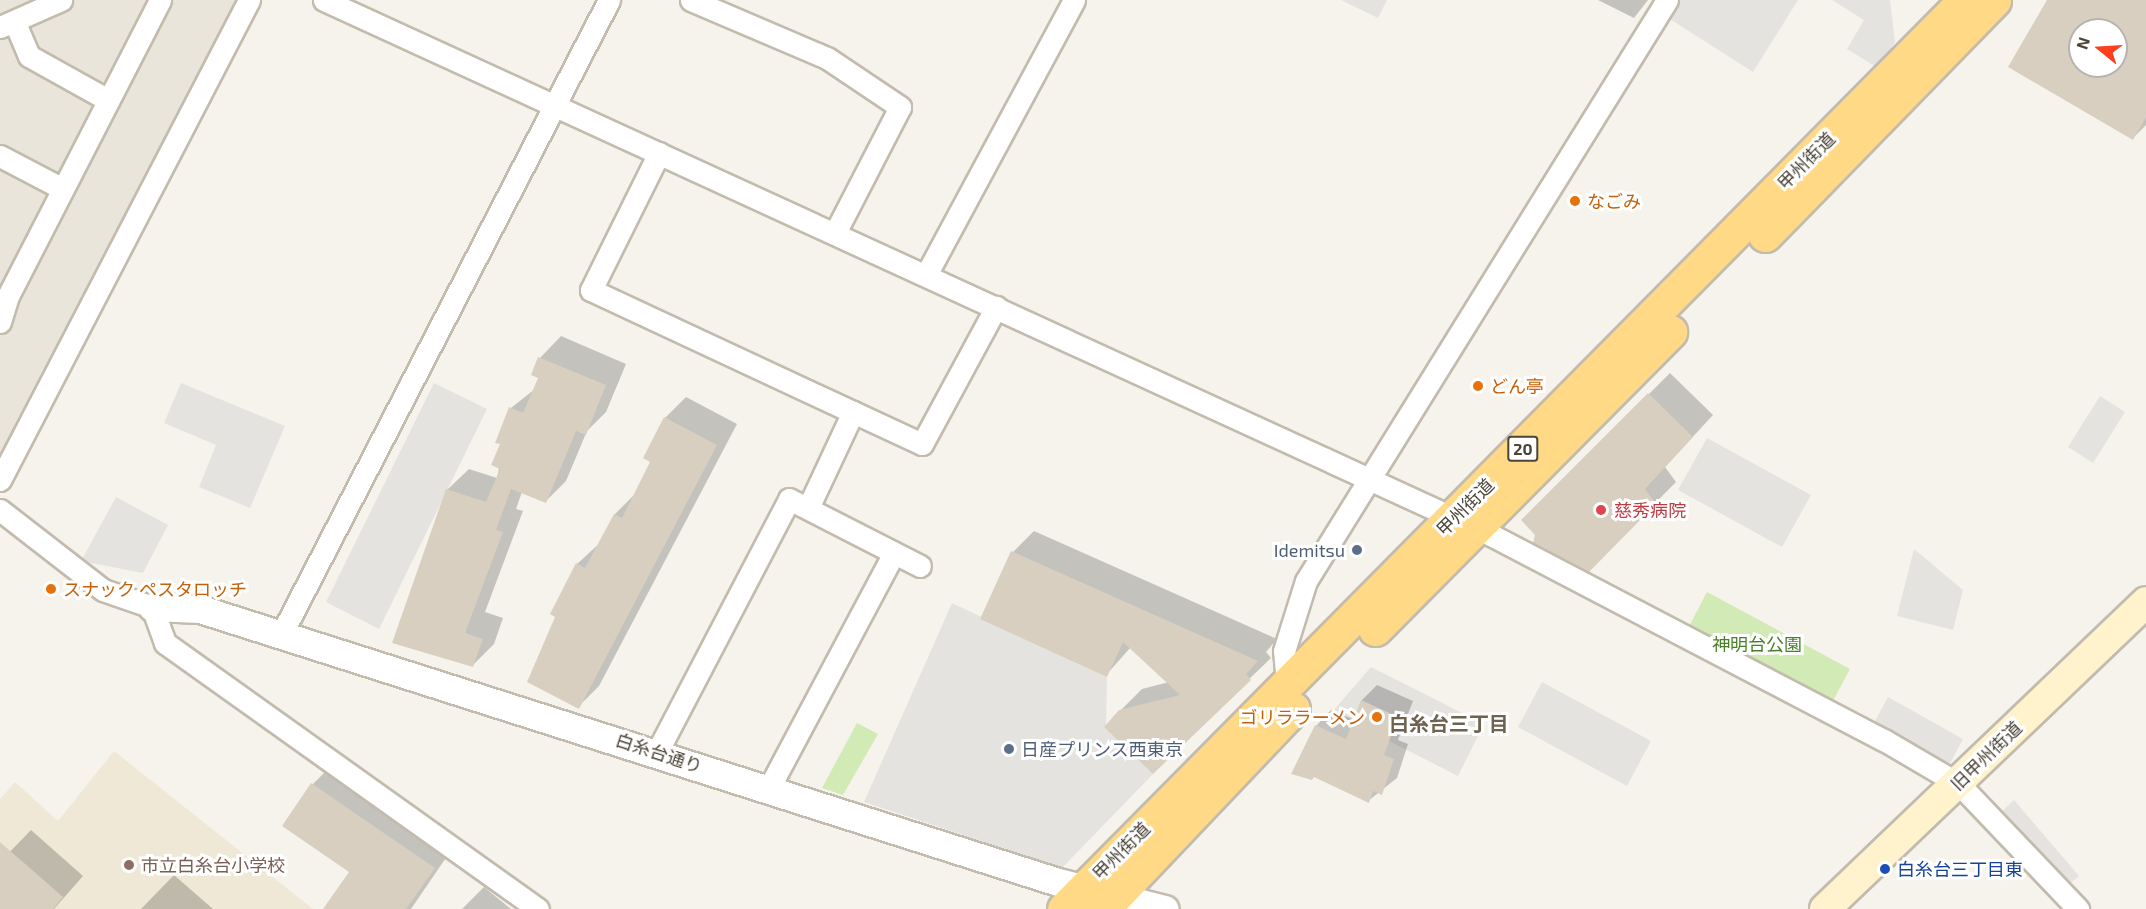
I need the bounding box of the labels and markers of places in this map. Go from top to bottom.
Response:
place label: なごみ [1587,190,1641,212]
marker: なごみ [1568,194,1582,208]
place label: どん亭 [1490,375,1544,397]
marker: どん亭 [1471,379,1485,393]
place label: 慈秀病院 [1614,499,1686,521]
marker: 慈秀病院 [1592,501,1610,519]
place label: Idemitsu [1274,539,1345,561]
marker: Idemitsu [1350,543,1364,557]
place label: スナック ペスタロッチ [63,578,247,600]
marker: スナック ペスタロッチ [44,582,58,596]
place label: ゴリララーメン [1239,706,1365,728]
marker: ゴリララーメン [1370,710,1384,724]
place label: 日産プリンス西東京 [1021,738,1183,760]
marker: 日産プリンス西東京 [1002,742,1016,756]
place label: 市立白糸台小学校 [141,854,285,876]
marker: 市立白糸台小学校 [122,858,136,872]
place label: 白糸台三丁目東 [1897,858,2023,880]
marker: 白糸台三丁目東 [1878,862,1892,876]

